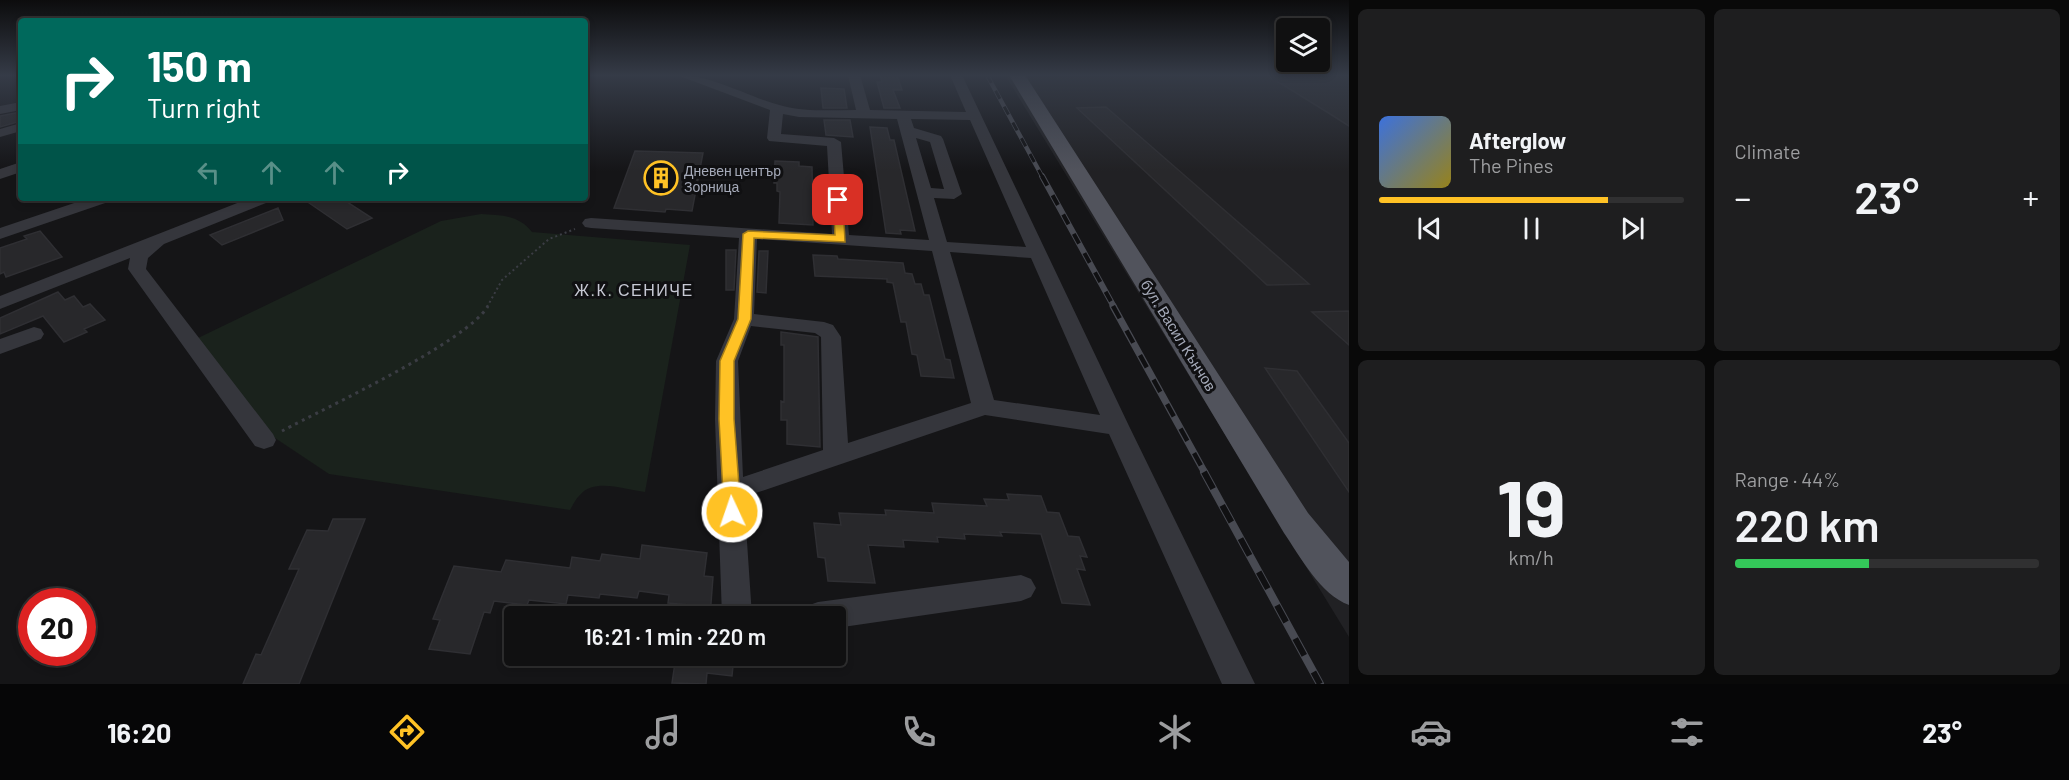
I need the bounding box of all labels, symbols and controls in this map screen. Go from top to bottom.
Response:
map controls [1276,18,1330,72]
button: layers [1276,18,1330,72]
text: 150 m [147,40,252,90]
icon: right [48,42,126,120]
text: Turn right [147,91,261,123]
text: Afterglow [1469,127,1566,153]
text: Climate [1735,139,1801,163]
text: The Pines [1469,153,1553,177]
icon: left [192,156,225,189]
icon: ahead [255,156,288,189]
icon: ahead [318,156,351,189]
icon: right [381,156,414,189]
building icon: Дневен център Зорница [643,160,679,196]
place label: Дневен център Зорница [684,162,781,195]
text: 23° [1854,169,1919,223]
pin [812,174,863,225]
text: − [1735,177,1751,217]
text: + [2023,177,2039,217]
icon: arrive [821,183,854,216]
icon: previous [1413,212,1446,245]
icon: pause [1515,212,1548,245]
icon: next [1616,212,1649,245]
street label: бул. Васил Кънчов [1137,276,1221,394]
district label: Ж.К. СЕНИЧЕ [574,280,694,299]
text: 19 [1497,459,1566,553]
text: Range · 44% [1735,467,1840,491]
position arrow [700,480,764,544]
text: 220 km [1735,497,1879,551]
text: km/h [1509,545,1554,569]
speed limit sign: 20 [18,588,96,666]
text: 16:21 · 1 min · 220 m [584,623,766,649]
icon: directions [386,711,428,753]
icon: music [642,711,684,753]
icon: phone [898,711,940,753]
icon: climate [1154,711,1196,753]
icon: car [1410,711,1452,753]
icon: filters [1666,711,1708,753]
text: 16:20 [107,716,171,748]
text: 23° [1922,716,1962,748]

